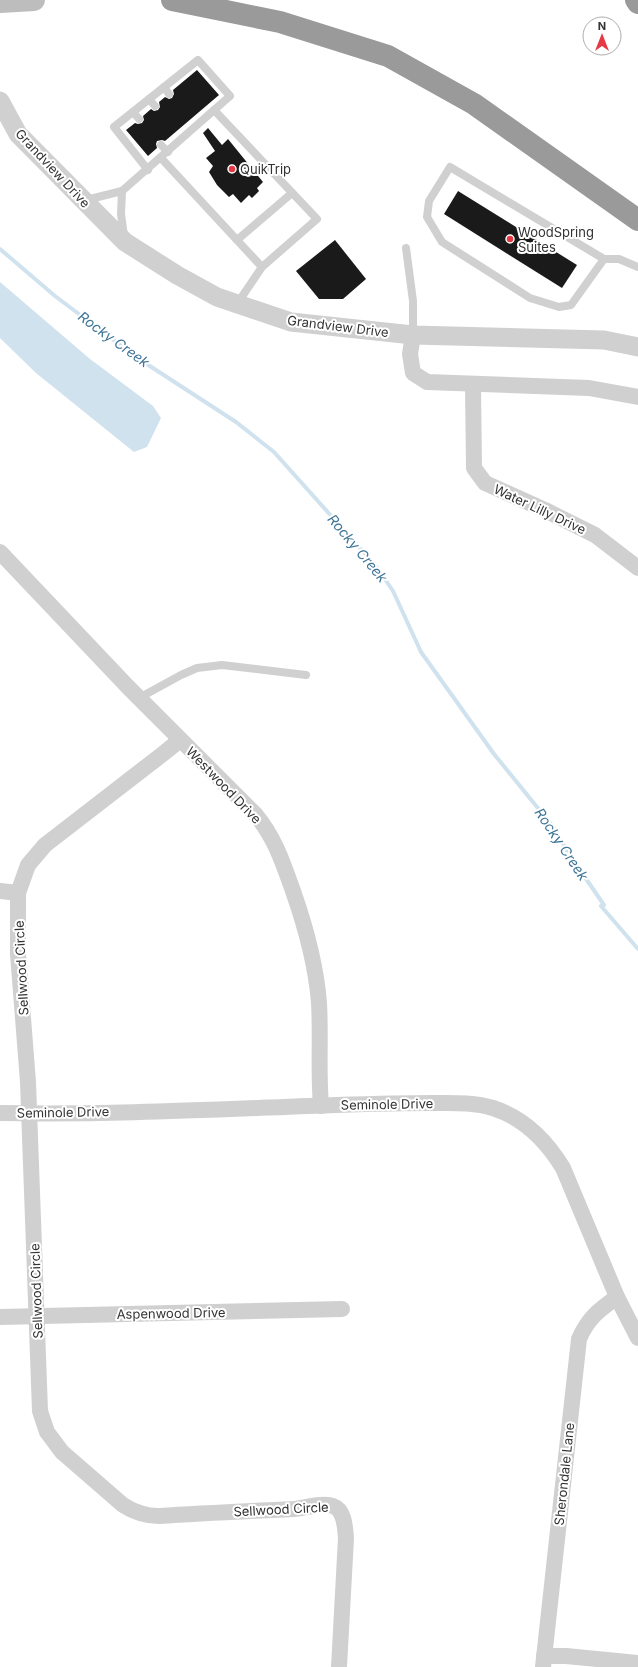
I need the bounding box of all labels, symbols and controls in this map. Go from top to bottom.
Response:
north arrow [582,16,622,56]
text: N [598,19,606,33]
street label: Grandview Drive [12,125,94,211]
place label: QuikTrip [240,161,291,177]
marker: QuikTrip [227,164,237,174]
place label: WoodSpring Suites [518,224,594,255]
marker: WoodSpring Suites [505,234,515,244]
water label: Rocky Creek [75,308,153,371]
street label: Grandview Drive [286,312,390,340]
street label: Water Lilly Drive [491,481,589,537]
water label: Rocky Creek [325,510,392,586]
street label: Westwood Drive [183,743,265,827]
water label: Rocky Creek [532,805,593,884]
street label: Sellwood Circle [11,920,31,1016]
street label: Seminole Drive [341,1095,433,1113]
street label: Seminole Drive [17,1103,109,1121]
street label: Sellwood Circle [26,1243,46,1339]
street label: Aspenwood Drive [116,1304,226,1322]
street label: Sherondale Lane [551,1422,577,1526]
street label: Sellwood Circle [233,1499,329,1519]

